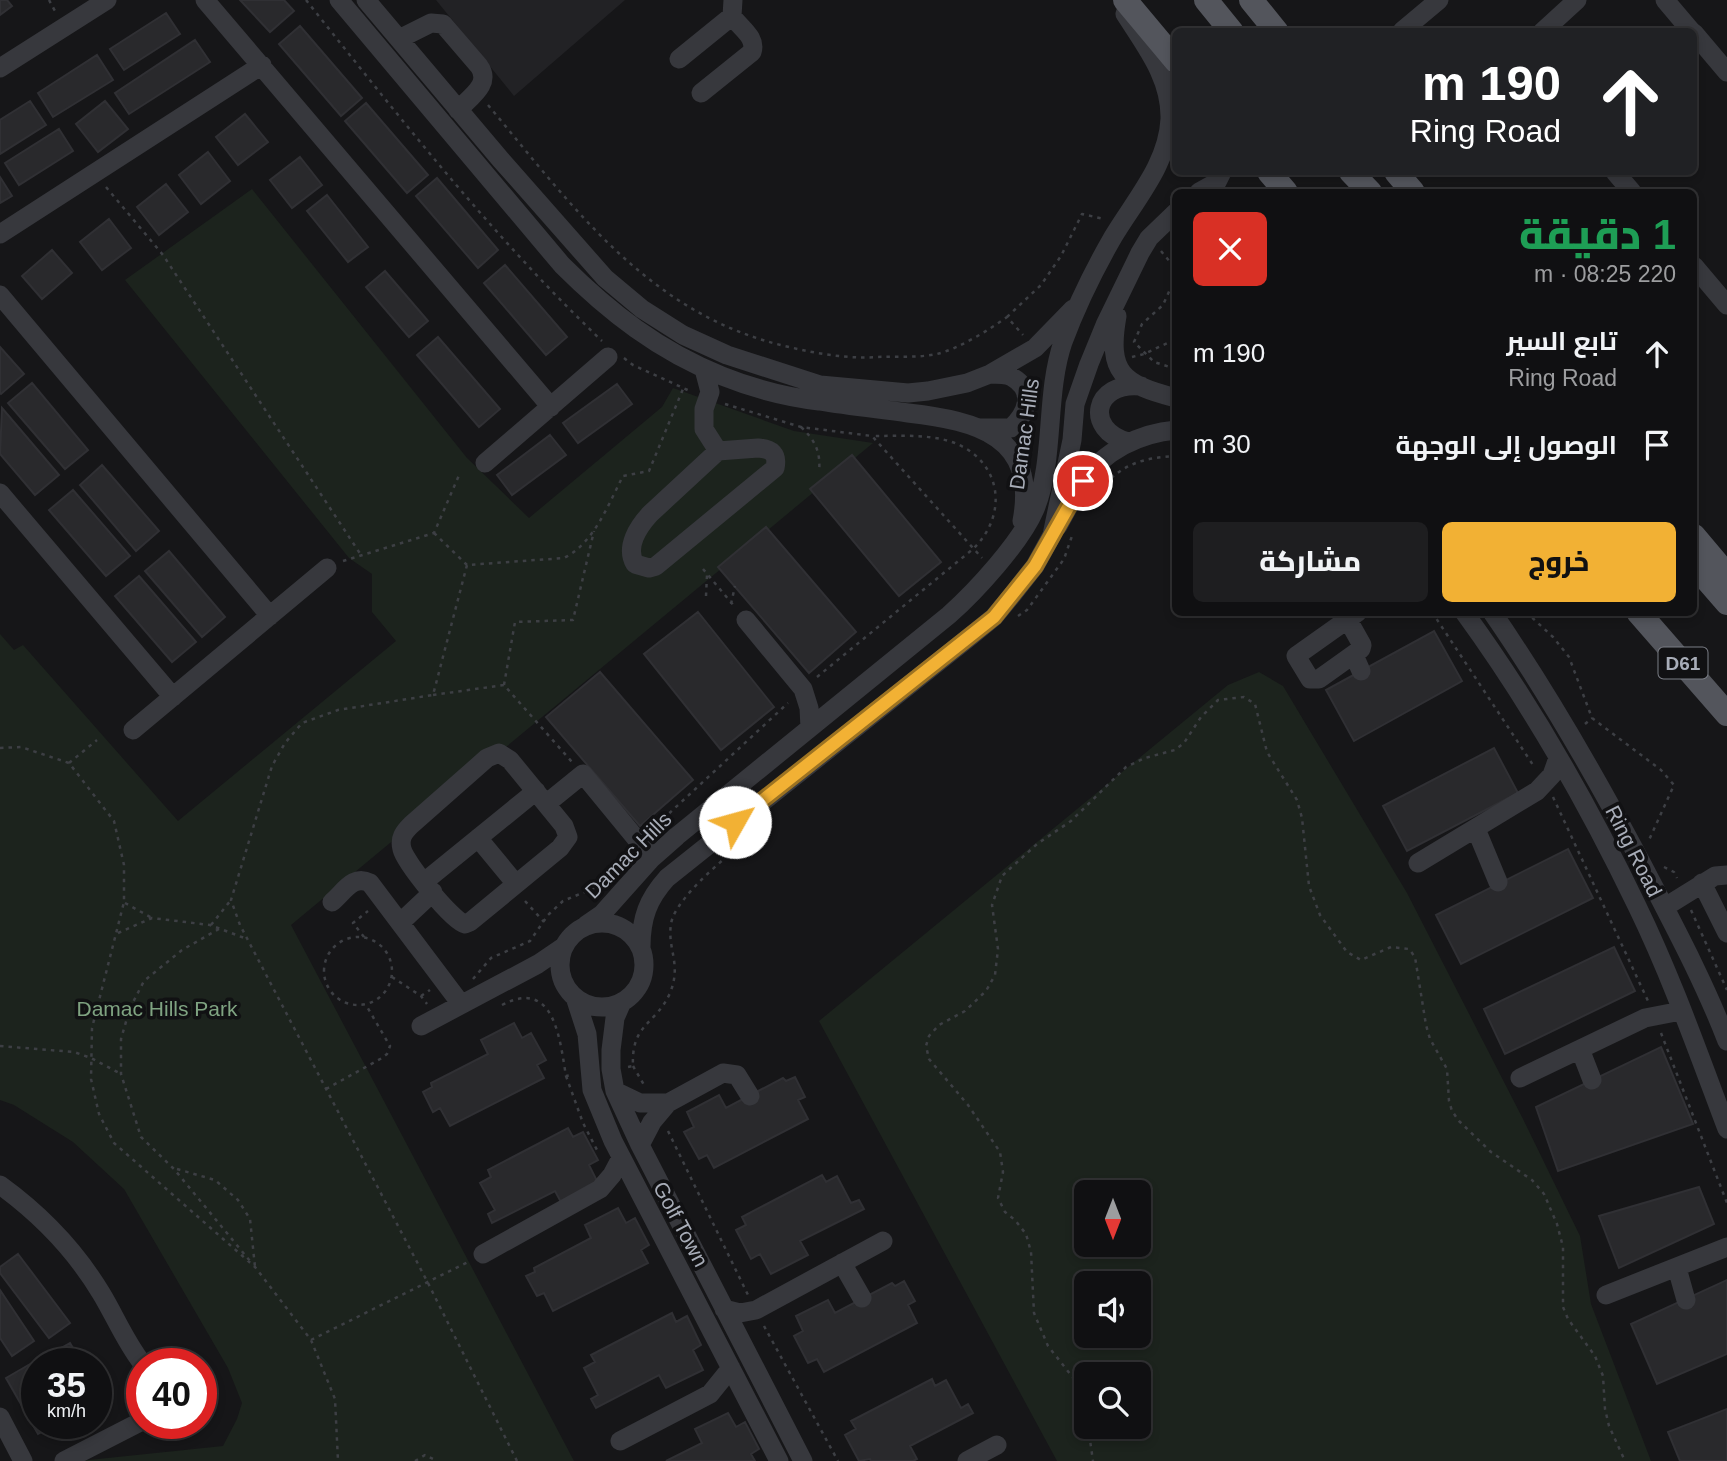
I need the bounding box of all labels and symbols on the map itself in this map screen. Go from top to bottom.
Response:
street label: Damac Hills [1005,377,1043,491]
pin [1053,451,1113,511]
road number: D61 [1658,648,1708,678]
position arrow [698,785,772,859]
street label: Ring Road [1601,802,1667,900]
street label: Damac Hills [580,807,676,903]
park label: Damac Hills Park [76,997,238,1020]
street label: Golf Town [649,1178,713,1270]
north arrow [1074,1180,1152,1256]
speed limit sign: 40 [126,1348,217,1439]

